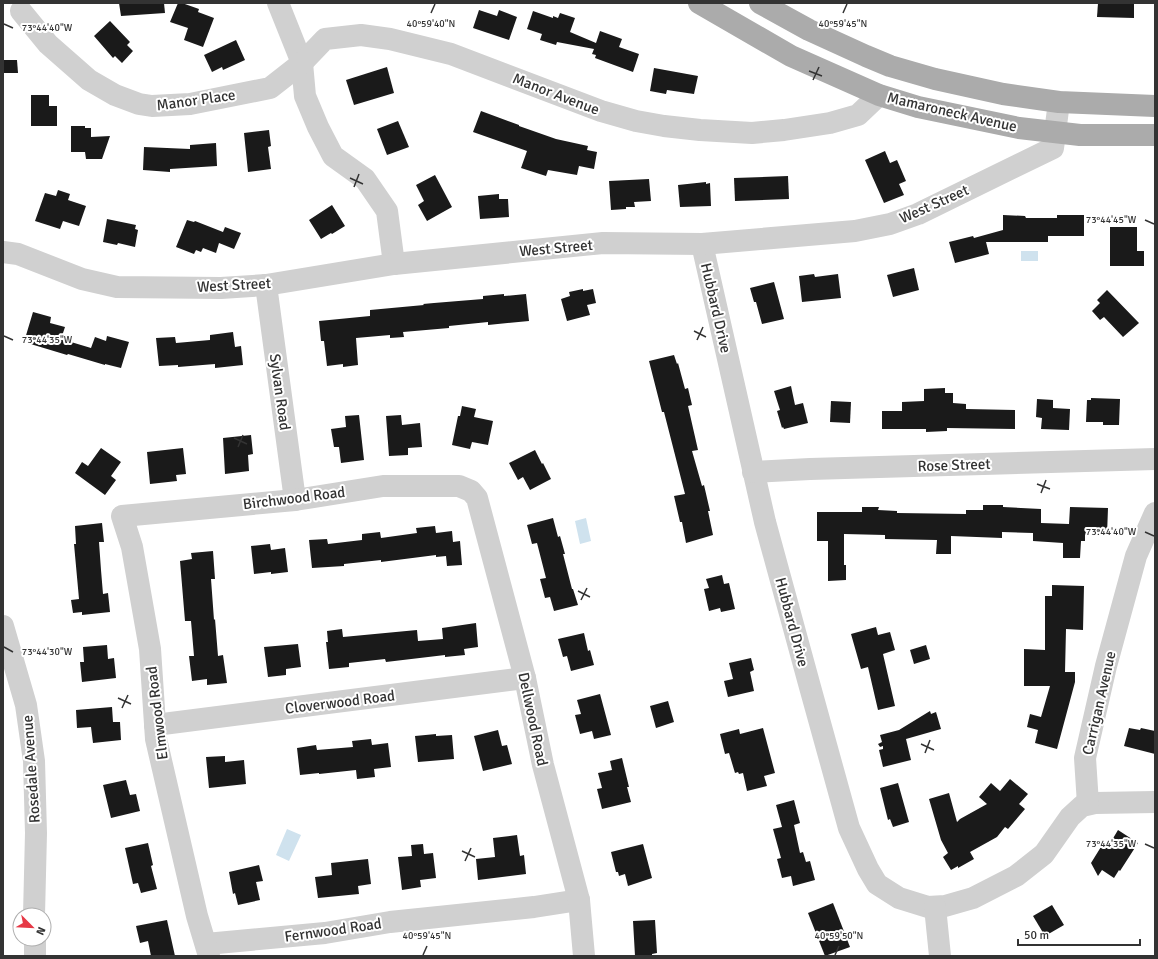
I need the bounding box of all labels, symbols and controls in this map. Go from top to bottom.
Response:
text: 40°59'40"N [407,18,455,30]
text: 40°59'45"N [819,18,867,30]
text: 73°44'40"W [22,22,73,34]
street label: Manor Avenue [510,69,602,119]
street label: Manor Place [155,86,237,114]
street label: Mamaroneck Avenue [885,88,1019,136]
street label: West Street [897,181,971,227]
text: 73°44'45"W [1086,214,1137,226]
street label: West Street [518,236,594,260]
street label: Hubbard Drive [697,261,735,355]
street label: West Street [197,274,271,296]
text: 73°44'35"W [22,334,73,346]
street label: Sylvan Road [266,352,294,432]
street label: Rose Street [917,455,991,475]
street label: Birchwood Road [242,483,346,513]
text: 73°44'40"W [1086,526,1137,538]
street label: Hubbard Drive [771,575,813,669]
text: 73°44'30"W [22,646,73,658]
street label: Carrigan Avenue [1078,649,1120,757]
street label: Elmwood Road [142,665,172,761]
street label: Dellwood Road [514,670,552,768]
street label: Cloverwood Road [284,686,396,718]
street label: Rosedale Avenue [18,714,44,824]
text: 73°44'35"W [1086,838,1137,850]
north arrow [12,907,52,947]
street label: Fernwood Road [283,914,383,946]
scale bar [1018,921,1140,947]
text: N [33,925,48,937]
text: 50 m [1024,928,1049,943]
text: 40°59'45"N [403,930,451,942]
text: 40°59'50"N [815,930,863,942]

